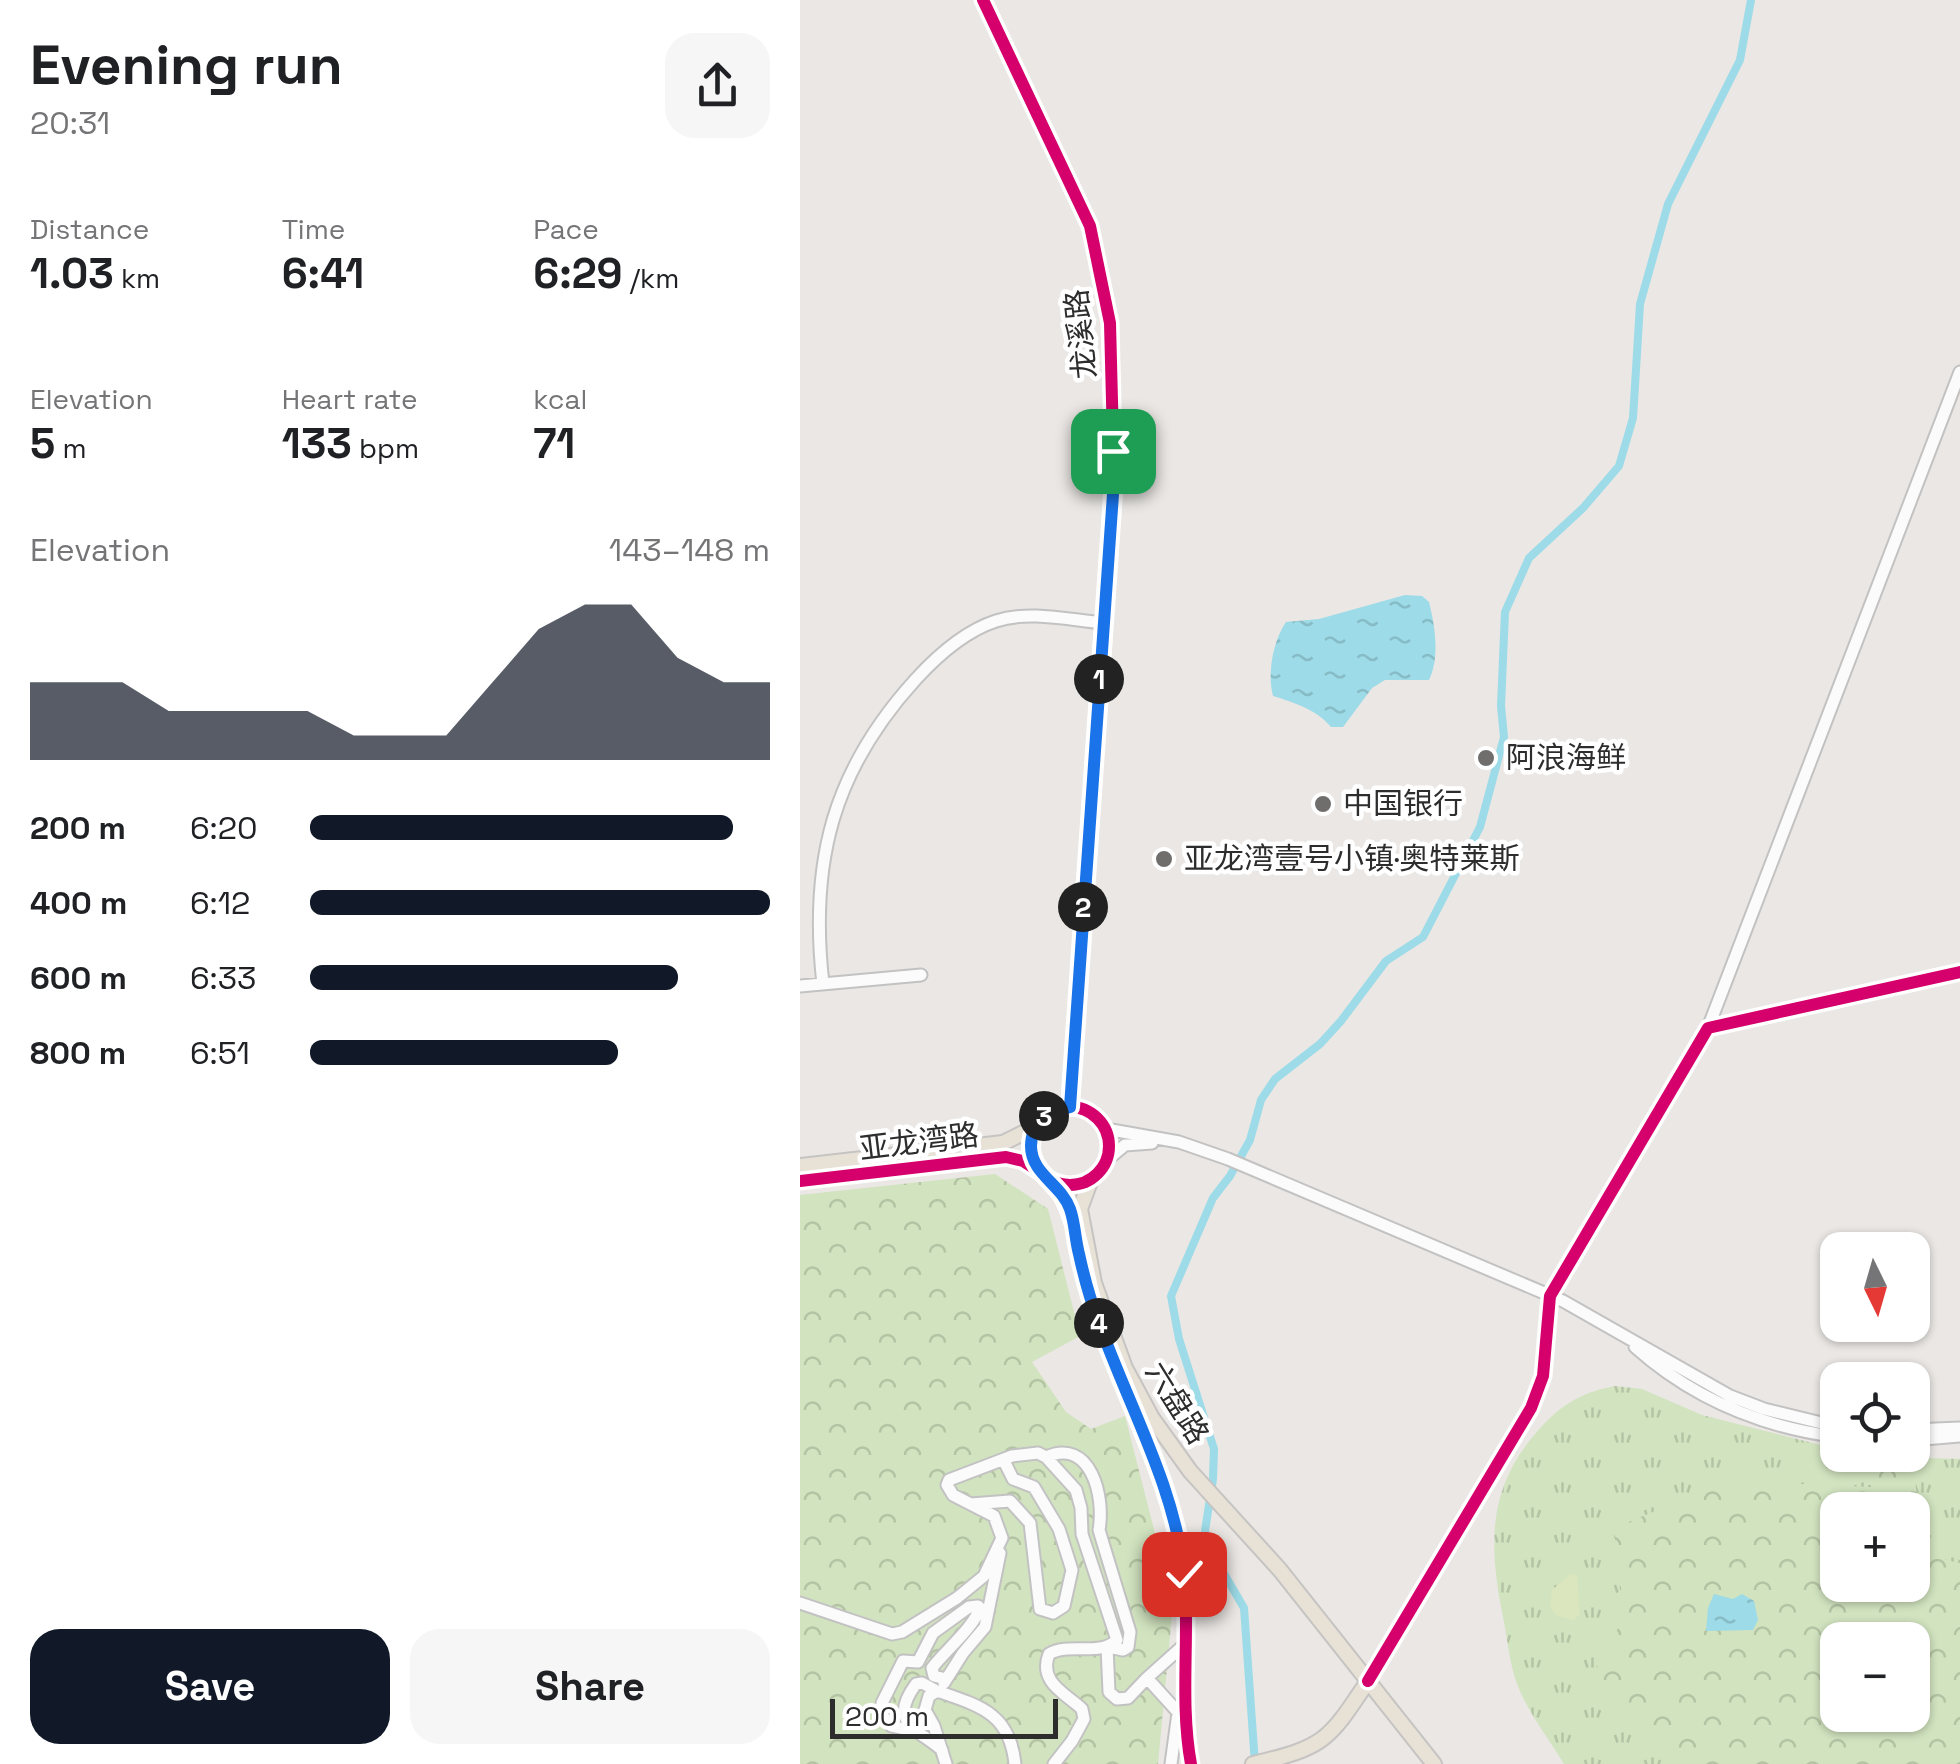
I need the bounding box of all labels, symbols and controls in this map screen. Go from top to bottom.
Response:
text: Evening run [30,30,343,100]
button: share [665,33,770,138]
text: 20:31 [30,103,110,143]
text: Distance [30,211,149,247]
text: Time [282,211,345,247]
text: Pace [533,211,599,247]
text: 1.03 [30,247,114,300]
text: 6:41 [282,247,364,300]
text: 6:29 [533,247,623,300]
text: km [114,260,160,296]
text: /km [623,260,679,296]
street label: 龙溪路 [1056,287,1105,381]
text: Elevation [30,381,153,417]
text: Heart rate [282,381,418,417]
text: kcal [533,381,587,417]
pin [1071,409,1156,494]
text: 5 [30,417,55,470]
text: 133 [282,417,352,470]
text: 71 [533,417,575,470]
icon: arrive [1086,424,1141,479]
text: m [55,430,86,466]
text: bpm [352,430,419,466]
text: Elevation [30,530,170,570]
text: 143–148 m [609,530,770,570]
pin: 1 [1074,654,1124,704]
text: 1 [1093,661,1105,697]
place label: 阿浪海鲜 [1506,738,1626,777]
marker: 阿浪海鲜 [1475,747,1497,769]
place label: 中国银行 [1343,784,1463,823]
marker: 中国银行 [1312,793,1334,815]
text: 200 m [30,808,126,848]
text: 6:20 [190,808,258,848]
place label: 亚龙湾壹号小镇·奥特莱斯 [1184,839,1520,878]
marker: 亚龙湾壹号小镇·奥特莱斯 [1153,848,1175,870]
pin: 2 [1058,882,1108,932]
text: 400 m [30,883,127,923]
text: 6:12 [190,883,250,923]
text: 2 [1075,889,1091,925]
text: 600 m [30,958,127,998]
text: 6:33 [190,958,256,998]
text: 800 m [30,1033,126,1073]
text: 6:51 [190,1033,250,1073]
pin: 3 [1019,1091,1069,1141]
text: 3 [1035,1098,1053,1134]
street label: 亚龙湾路 [857,1115,981,1168]
north arrow [1820,1232,1930,1342]
map controls [1820,1232,1930,1732]
pin: 4 [1074,1298,1124,1348]
text: 4 [1090,1305,1108,1341]
street label: 六盘路 [1137,1354,1218,1451]
button: locate [1820,1362,1930,1472]
button: + [1820,1492,1930,1602]
pin [1142,1532,1227,1617]
icon: check [1157,1547,1212,1602]
button: − [1820,1622,1930,1732]
button: Save [30,1629,390,1744]
button: Share [410,1629,770,1744]
scale bar [830,1694,1058,1738]
text: 200 m [845,1698,929,1734]

